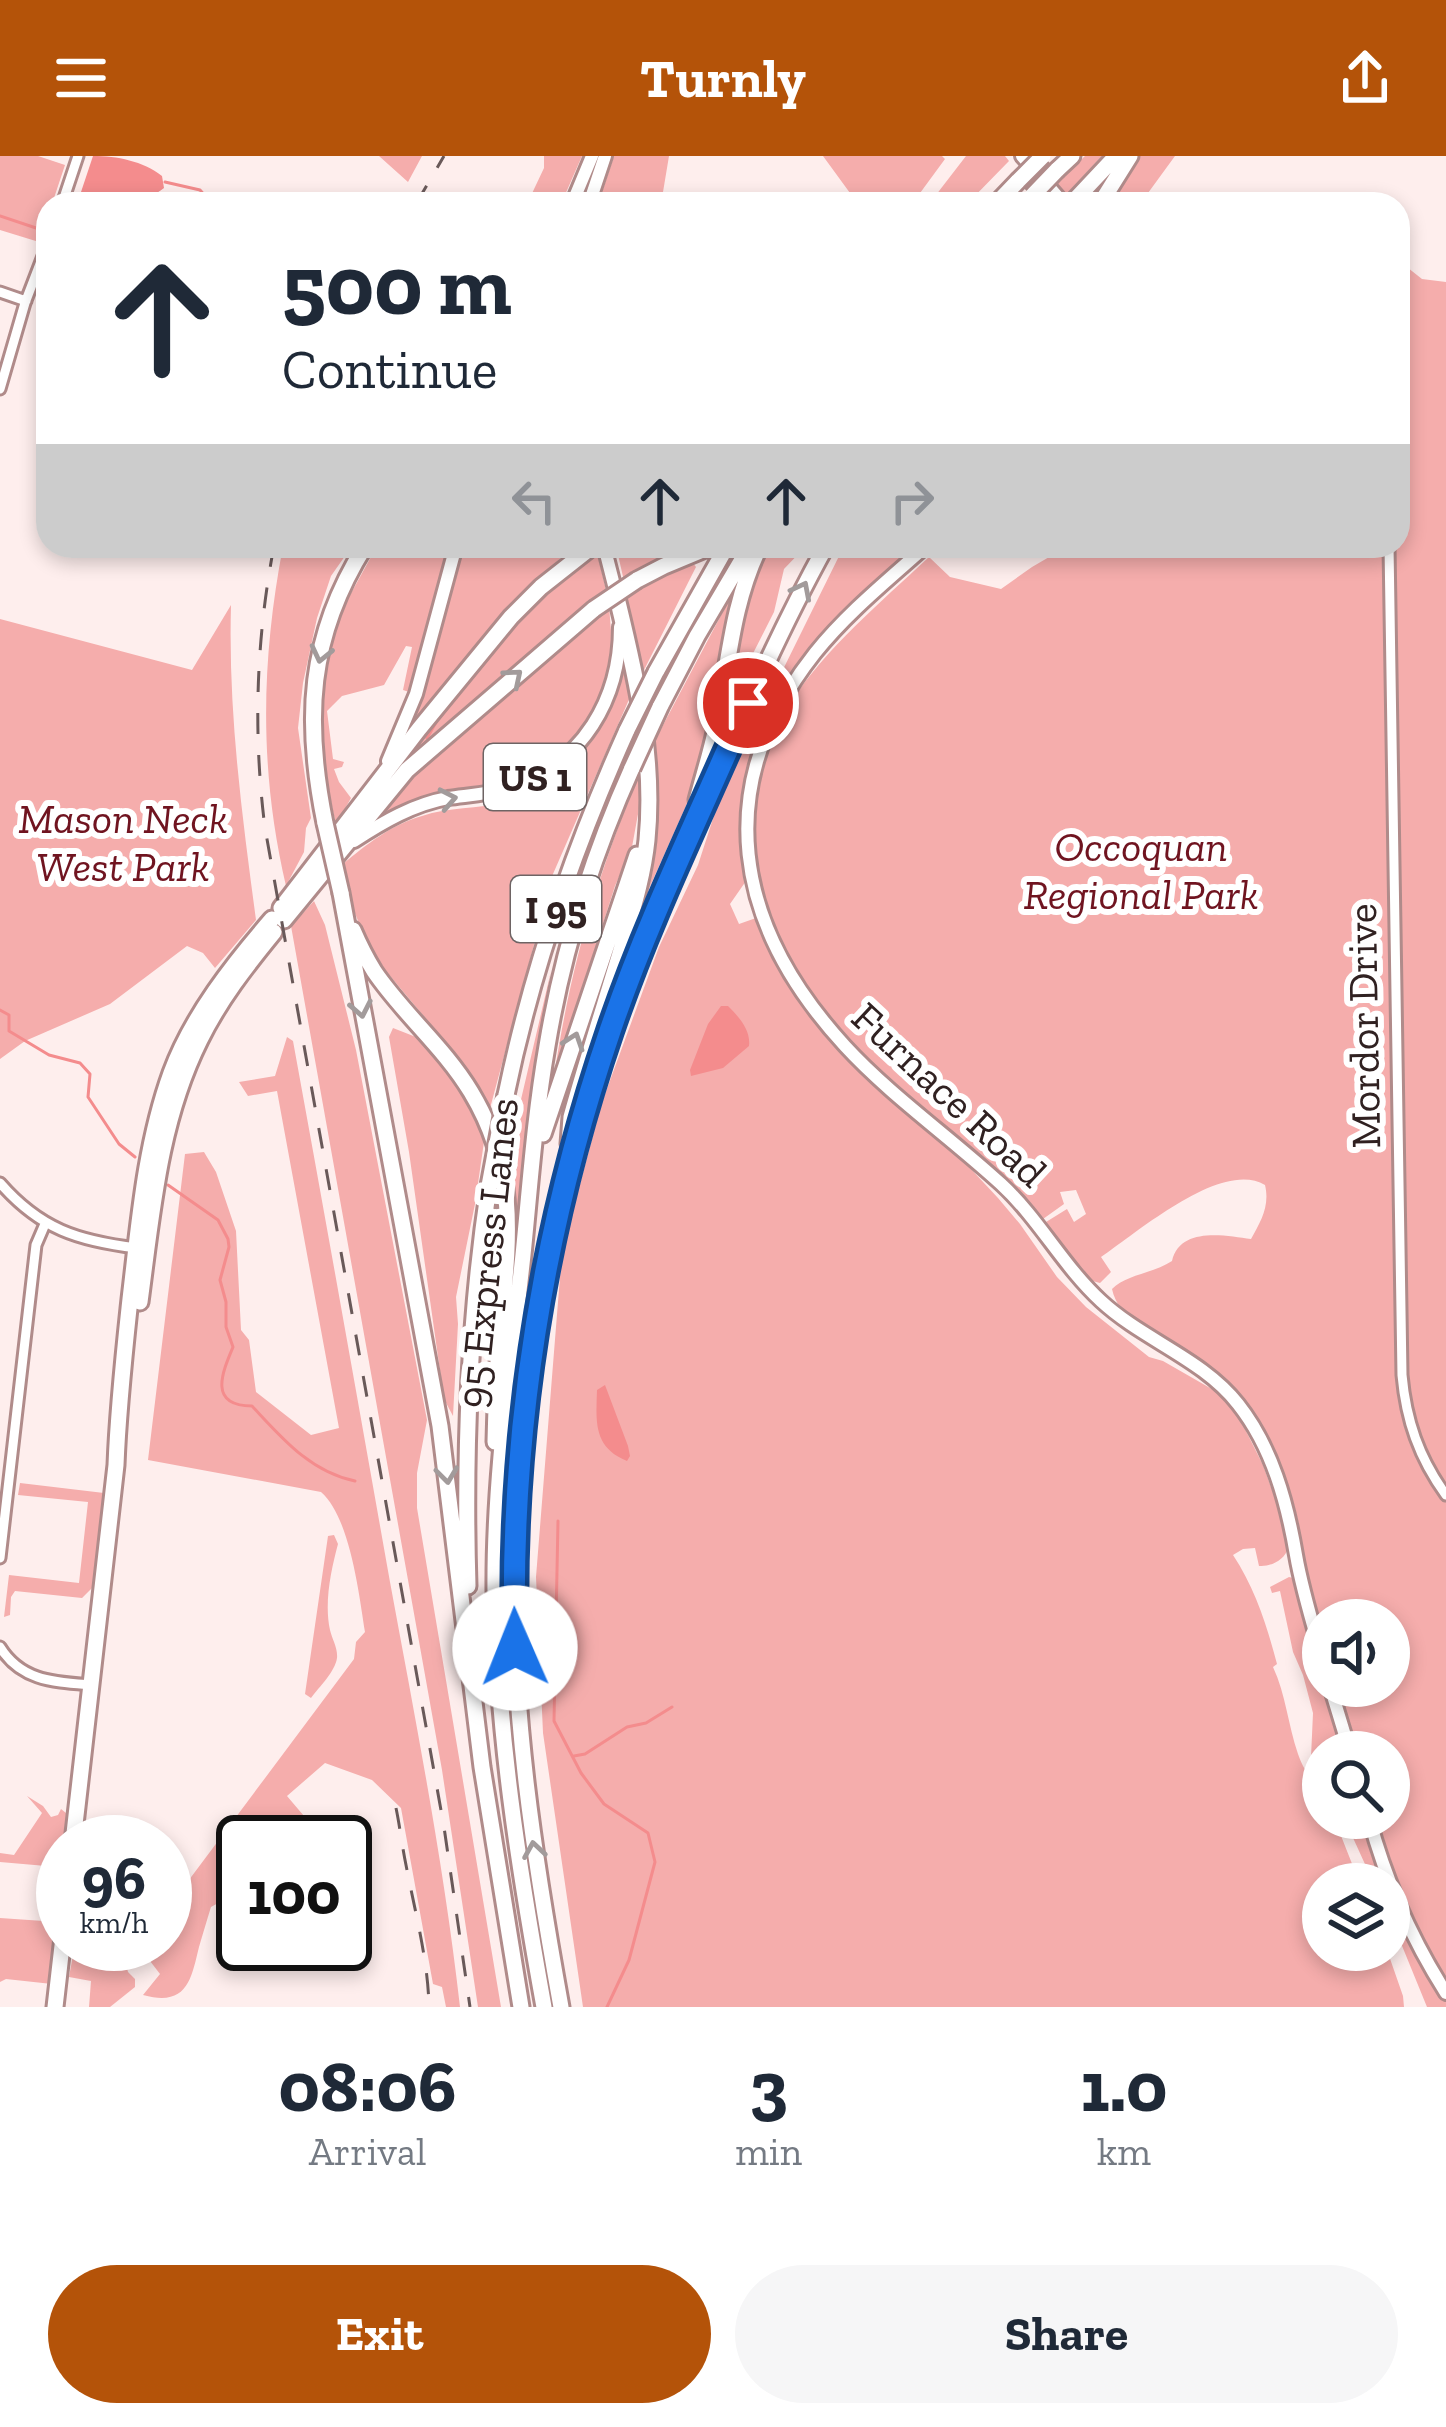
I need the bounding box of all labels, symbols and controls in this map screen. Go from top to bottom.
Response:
icon: menu [48,45,114,111]
icon: share [1332,45,1398,111]
text: Turnly [640,46,806,111]
text: 500 m [282,235,512,336]
icon: ahead [84,240,240,396]
text: Continue [282,337,497,402]
icon: left [501,468,567,534]
icon: ahead [627,468,693,534]
icon: ahead [753,468,819,534]
icon: right [879,468,945,534]
one-way arrow [788,581,811,603]
one-way arrow [310,643,335,663]
pin [697,652,799,754]
one-way arrow [500,669,522,691]
icon: arrive [715,670,781,736]
road number: US 1 [484,744,586,810]
one-way arrow [438,788,458,813]
park label: Mason Neck West Park [18,793,228,892]
park label: Occoquan Regional Park [1023,821,1259,920]
road number: I 95 [511,876,601,942]
street label: Mordor Drive [1336,903,1391,1149]
street label: Furnace Road [842,991,1058,1198]
one-way arrow [347,998,372,1018]
one-way arrow [560,1032,584,1053]
street label: 95 Express Lanes [446,1095,529,1411]
one-way arrow [433,1465,459,1484]
position arrow [452,1585,578,1711]
map controls [1302,1599,1410,1971]
button: sound [1302,1599,1410,1707]
button: search [1302,1731,1410,1839]
speed limit sign: 100 [216,1815,372,1971]
one-way arrow [522,1841,547,1861]
text: 96 [82,1842,146,1914]
button: layers [1302,1863,1410,1971]
text: km/h [80,1905,148,1941]
text: 08:06 [278,2043,457,2129]
text: 3 [749,2043,788,2129]
text: 1.0 [1081,2043,1168,2129]
text: Arrival [309,2128,426,2175]
text: min [735,2128,802,2175]
text: km [1097,2128,1151,2175]
button: Exit [48,2265,711,2403]
button: Share [735,2265,1398,2403]

